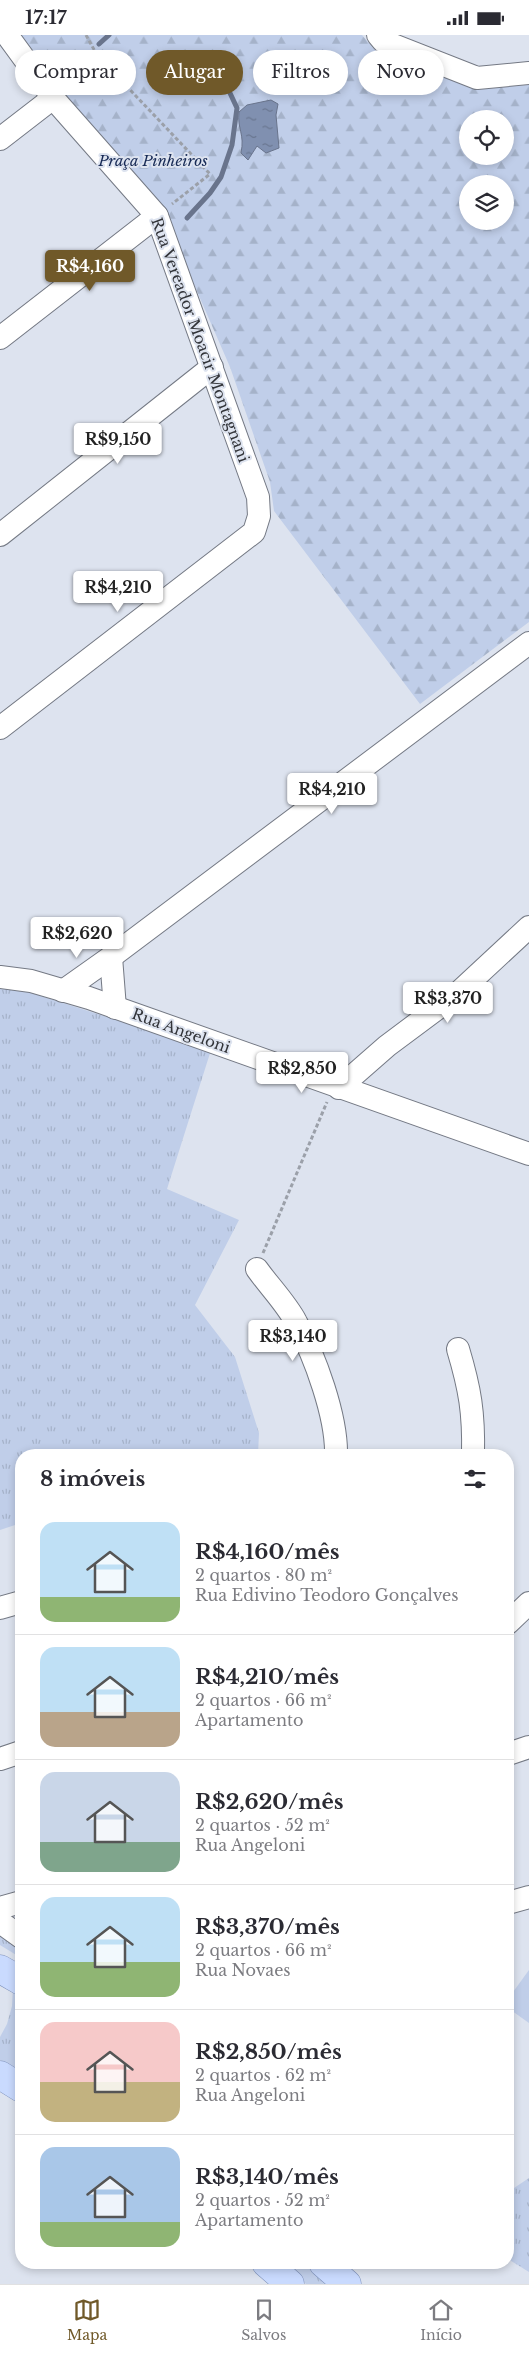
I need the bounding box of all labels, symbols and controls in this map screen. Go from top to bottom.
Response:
text: 17:17 [25,6,67,29]
chip: Comprar [15,50,136,95]
chip: Alugar [146,50,243,95]
chip: Filtros [253,50,348,95]
chip: Novo [358,50,444,95]
map controls [459,110,514,230]
button: locate [459,110,514,165]
park label: Praça Pinheiros [97,151,208,170]
button: layers [459,175,514,230]
street label: Rua Vereador Moacir Montagnani [147,215,254,465]
pin: R$4,160 [44,249,136,292]
text: R$4,160 [56,256,124,276]
pin: R$9,150 [72,423,164,465]
text: R$9,150 [85,429,151,449]
pin: R$4,210 [72,571,164,613]
text: R$4,210 [84,577,152,597]
pin: R$4,210 [286,773,378,815]
text: R$4,210 [298,779,366,799]
pin: R$2,620 [31,917,123,959]
text: R$2,620 [41,923,113,943]
pin: R$3,370 [402,981,494,1024]
text: R$3,370 [414,988,482,1008]
street label: Rua Angeloni [129,1004,233,1057]
pin: R$2,850 [256,1051,348,1094]
text: R$2,850 [267,1058,337,1078]
pin: R$3,140 [247,1319,339,1362]
text: R$3,140 [259,1326,327,1346]
icon: filters [461,1465,489,1493]
text: 8 imóveis [40,1466,145,1492]
text: R$4,160/mês [195,1539,340,1565]
icon: home [80,1542,140,1602]
text: 2 quartos · 80 m² [195,1565,332,1585]
text: Rua Edivino Teodoro Gonçalves [195,1585,459,1605]
text: R$4,210/mês [195,1664,339,1690]
icon: home [80,1667,140,1727]
text: 2 quartos · 66 m² [195,1690,332,1710]
text: Apartamento [195,1710,304,1730]
text: R$2,620/mês [195,1789,344,1815]
icon: home [80,1792,140,1852]
text: 2 quartos · 52 m² [195,1815,330,1835]
text: Rua Angeloni [195,1835,305,1855]
text: R$3,370/mês [195,1914,340,1940]
icon: home [80,1917,140,1977]
text: 2 quartos · 66 m² [195,1940,332,1960]
text: Rua Novaes [195,1960,291,1980]
text: R$2,850/mês [195,2039,342,2065]
icon: home [80,2042,140,2102]
text: 2 quartos · 62 m² [195,2065,331,2085]
text: Rua Angeloni [195,2085,305,2105]
text: R$3,140/mês [195,2164,339,2190]
icon: home [80,2167,140,2227]
text: 2 quartos · 52 m² [195,2190,330,2210]
text: Apartamento [195,2210,304,2230]
tab: Mapa [67,2296,107,2344]
tab: Salvos [241,2296,286,2344]
tab: Início [420,2296,462,2344]

